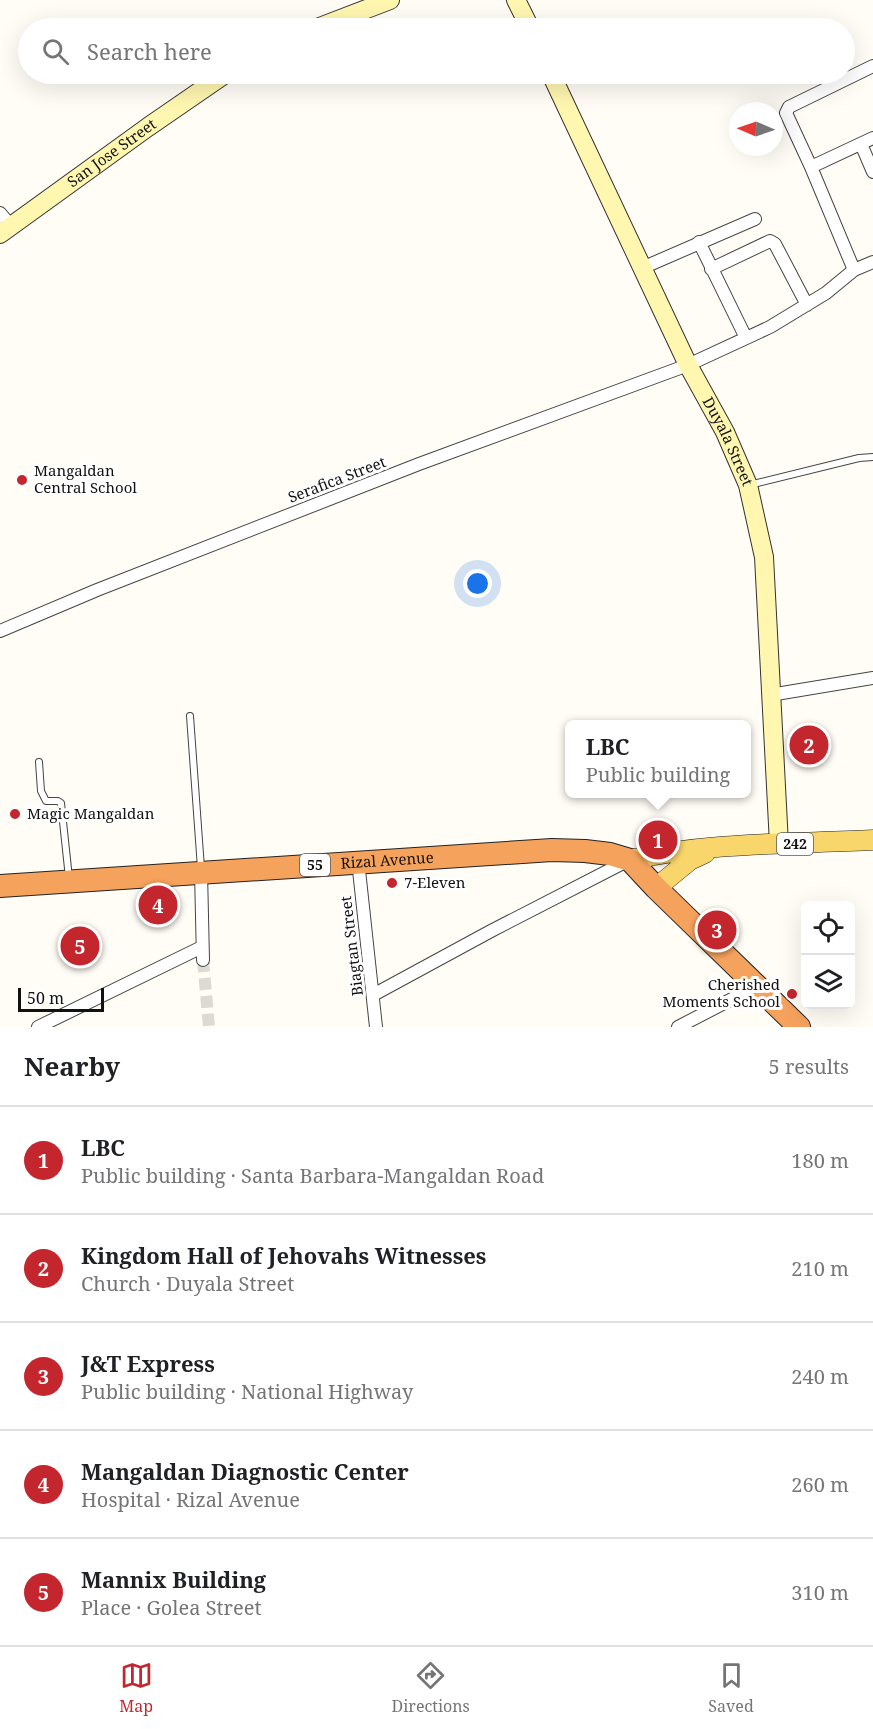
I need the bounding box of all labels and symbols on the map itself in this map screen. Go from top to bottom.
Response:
north arrow [729,102,783,156]
street label: San Jose Street [63,114,160,191]
street label: Duyala Street [699,393,758,489]
street label: Serafica Street [285,451,388,507]
place label: Mangaldan Central School [34,460,137,497]
marker: Mangaldan Central School [15,473,29,487]
your location [463,569,492,598]
pin: 2 [790,722,828,768]
place label: Magic Mangaldan [27,803,155,823]
marker: Magic Mangaldan [8,807,22,821]
pin: 1 [638,818,678,862]
road number: 242 [777,833,813,855]
street label: Rizal Avenue [340,847,434,873]
road number: 55 [300,854,330,876]
place label: 7-Eleven [404,872,466,892]
marker: 7-Eleven [385,876,399,890]
pin: 4 [138,882,178,928]
street label: Biagtan Street [335,895,367,997]
pin: 3 [698,908,736,952]
pin: 5 [60,924,100,968]
place label: Cherished Moments School [662,974,780,1011]
scale bar [18,985,104,1013]
marker: Cherished Moments School [785,987,799,1001]

